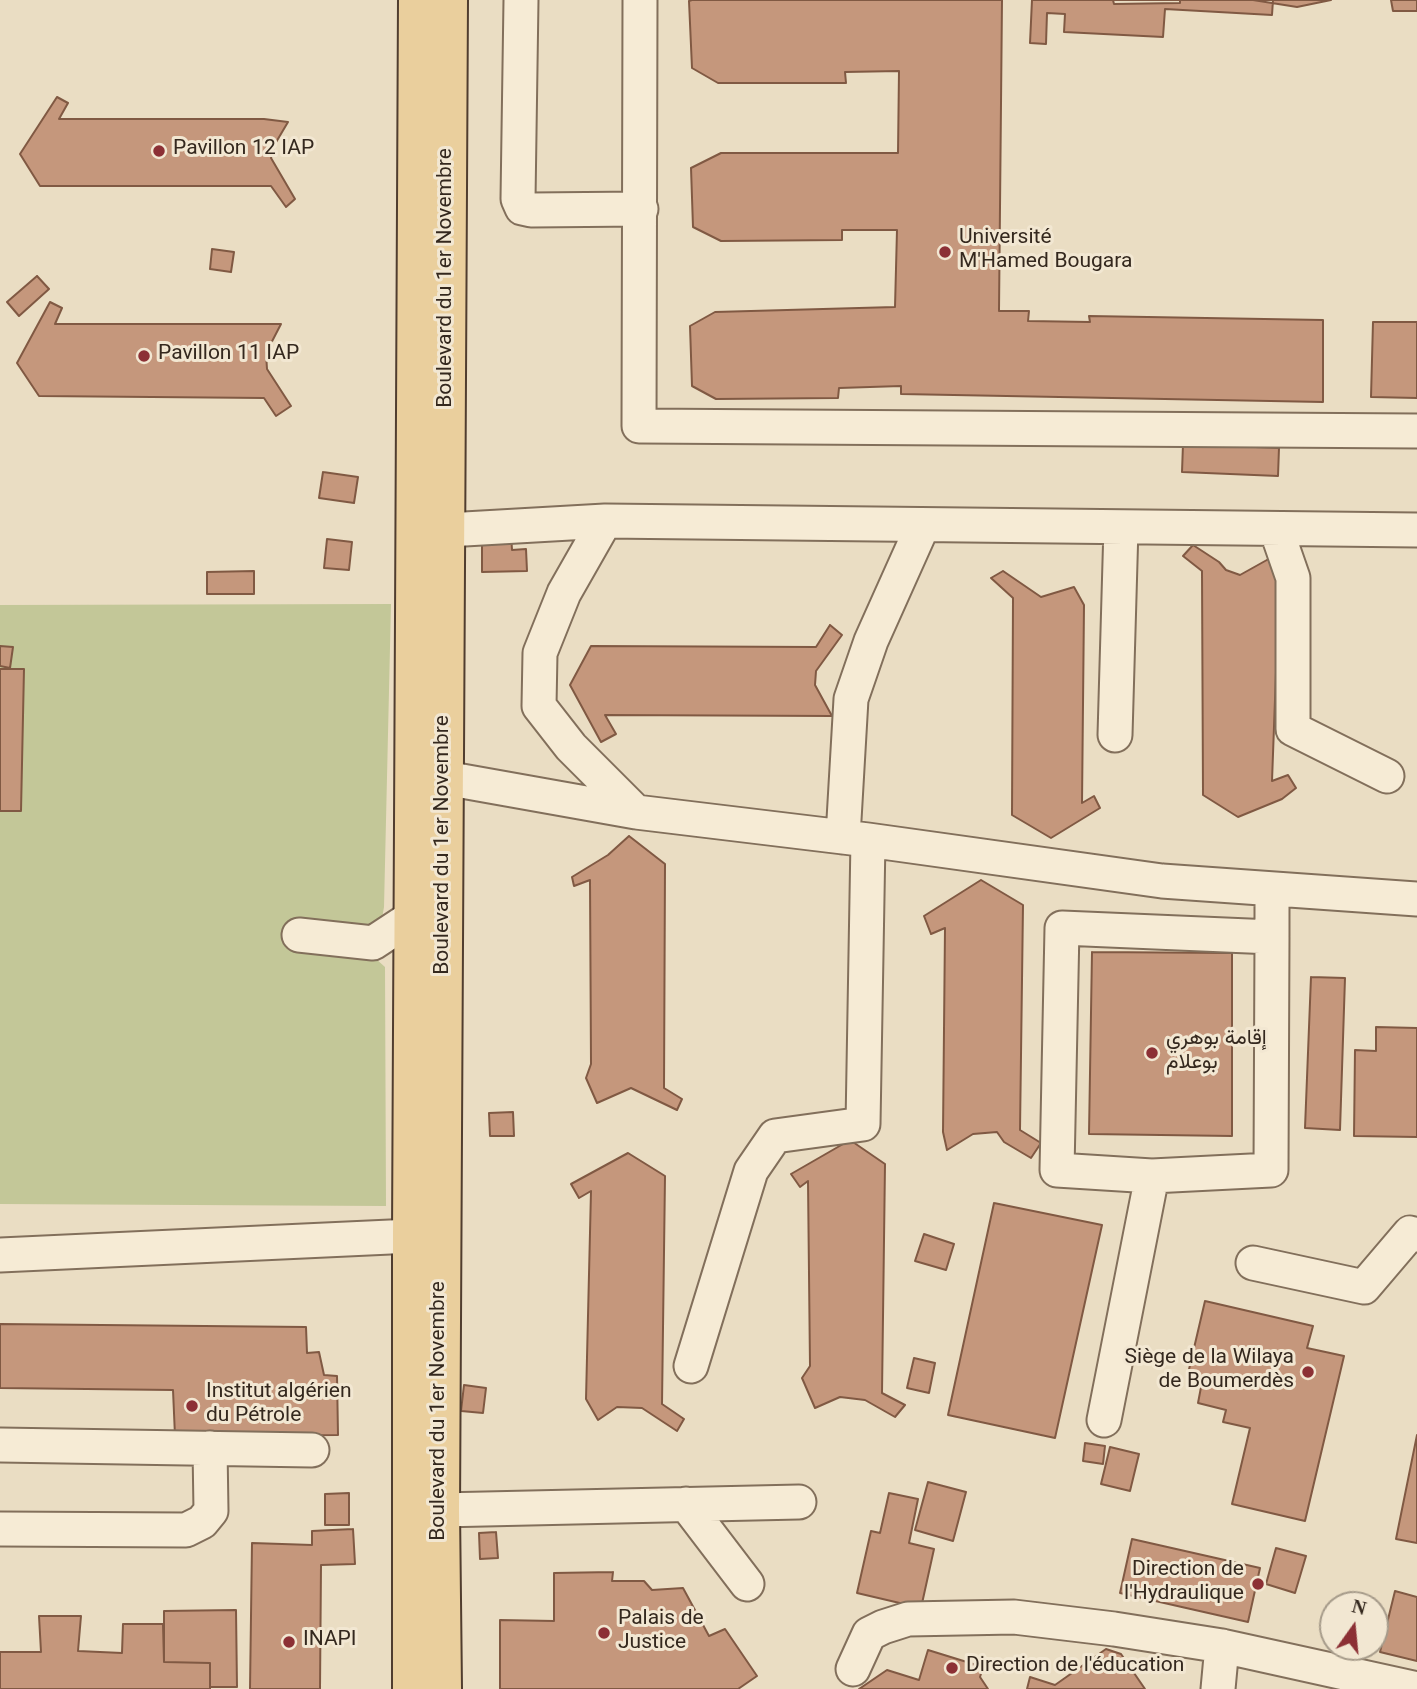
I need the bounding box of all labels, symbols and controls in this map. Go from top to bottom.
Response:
place label: Pavillon 12 IAP [173,138,314,164]
marker: Pavillon 12 IAP [151,143,167,159]
street label: Boulevard du 1er Novembre [435,148,461,408]
place label: Université M'Hamed Bougara [959,227,1132,277]
marker: Université M'Hamed Bougara [937,244,953,260]
place label: Pavillon 11 IAP [158,343,299,369]
marker: Pavillon 11 IAP [136,348,152,364]
street label: Boulevard du 1er Novembre [432,715,458,975]
place label: إقامة بوهري بوعلام [1166,1028,1267,1078]
marker: إقامة بوهري بوعلام [1144,1045,1160,1061]
street label: Boulevard du 1er Novembre [428,1281,454,1541]
place label: Siège de la Wilaya de Boumerdès [1125,1347,1294,1397]
marker: Siège de la Wilaya de Boumerdès [1300,1364,1316,1380]
place label: Institut algérien du Pétrole [206,1381,351,1431]
marker: Institut algérien du Pétrole [184,1398,200,1414]
place label: Direction de l'Hydraulique [1124,1559,1244,1609]
marker: Direction de l'Hydraulique [1250,1576,1266,1592]
north arrow [1319,1591,1389,1661]
text: N [1350,1595,1368,1619]
place label: Palais de Justice [618,1608,704,1658]
marker: Palais de Justice [596,1625,612,1641]
place label: INAPI [303,1629,357,1655]
marker: INAPI [281,1634,297,1650]
place label: Direction de l'éducation [966,1655,1184,1681]
marker: Direction de l'éducation [944,1660,960,1676]

